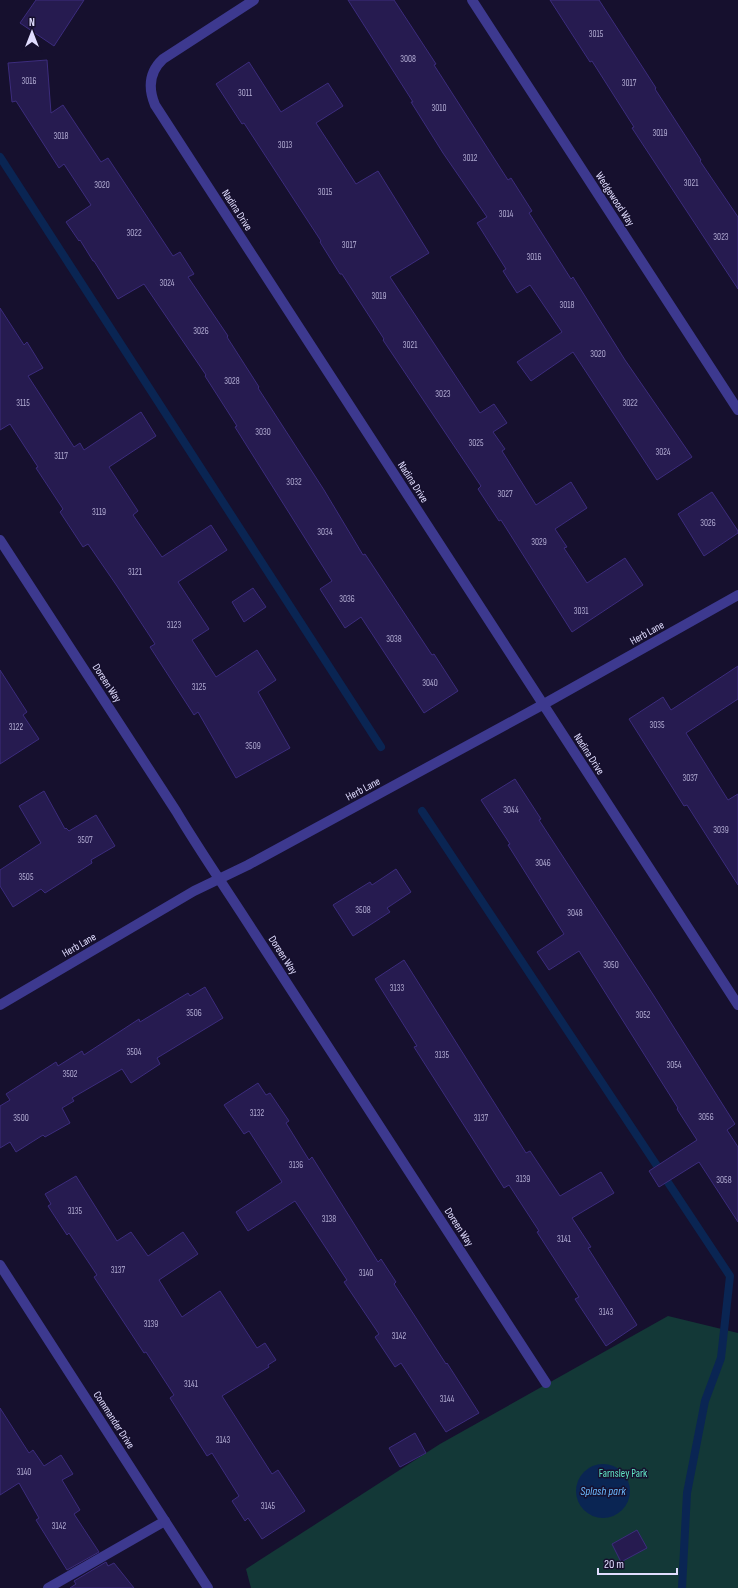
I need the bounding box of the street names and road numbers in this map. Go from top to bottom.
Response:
street label: Wedgewood Way [593,170,638,229]
street label: Nadina Drive [219,187,255,233]
street label: Nadina Drive [395,459,431,505]
street label: Herb Lane [628,618,666,648]
street label: Doreen Way [90,661,125,705]
street label: Nadina Drive [571,731,607,777]
street label: Herb Lane [344,775,382,803]
street label: Herb Lane [60,930,98,960]
street label: Doreen Way [266,933,301,977]
street label: Doreen Way [442,1205,477,1249]
street label: Commander Drive [91,1389,137,1451]

